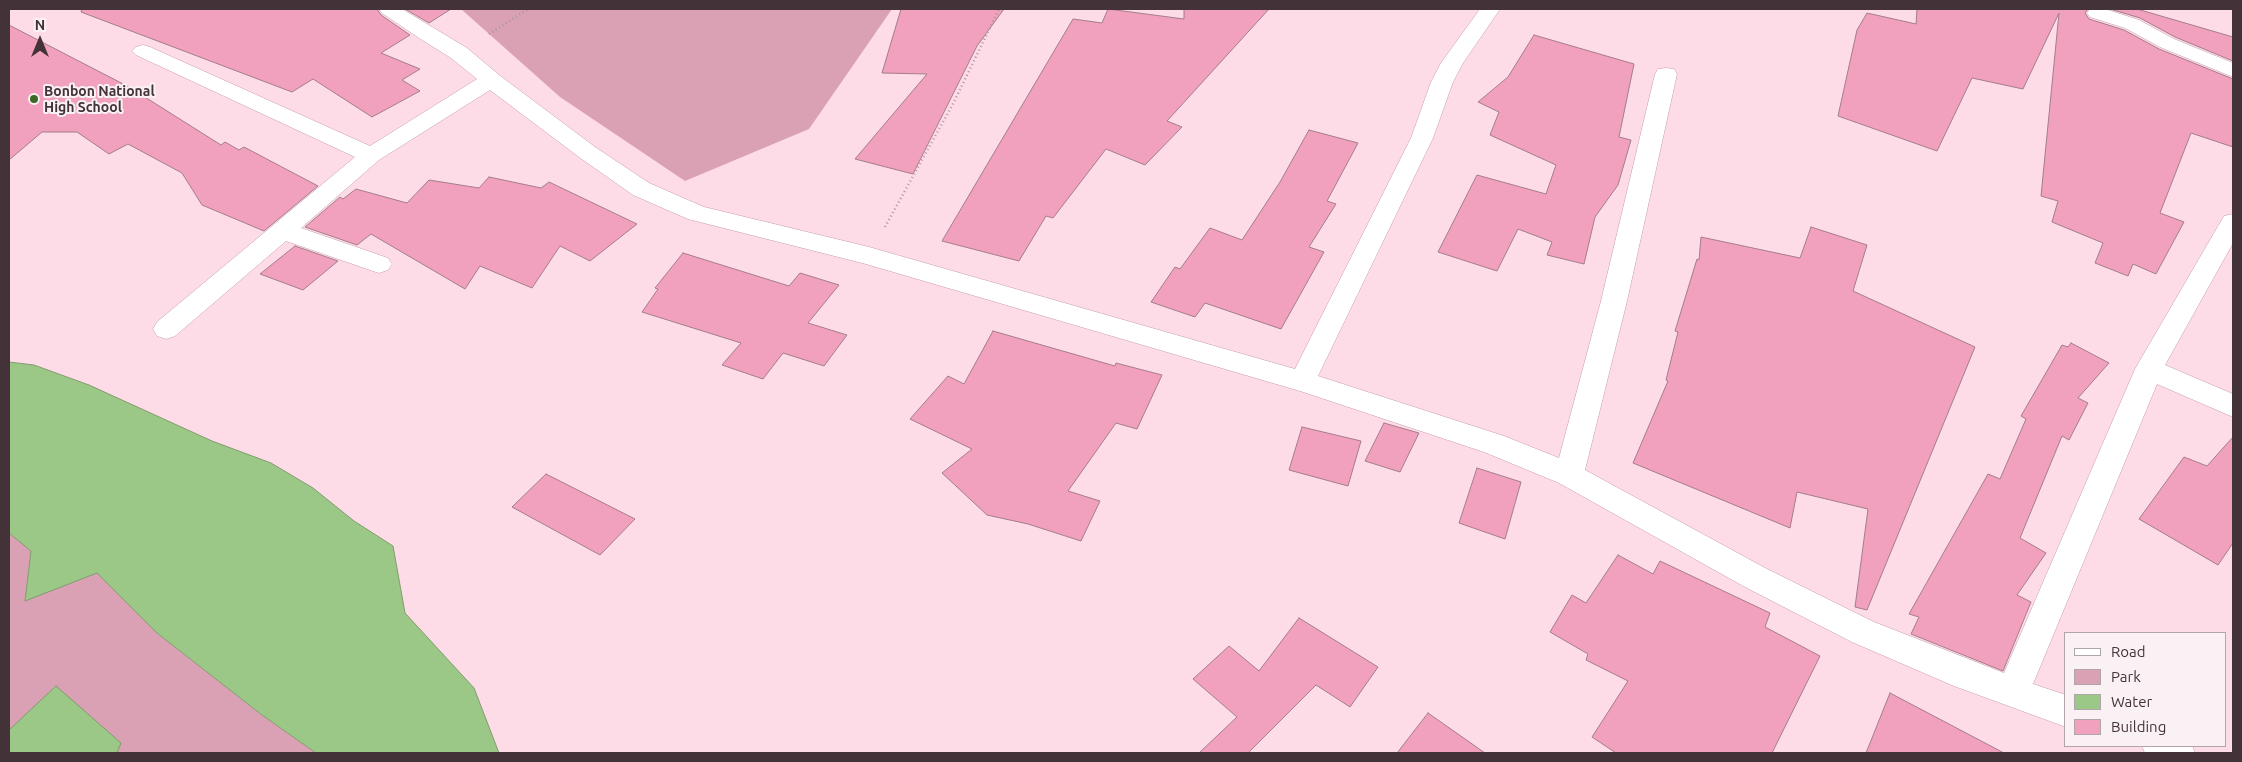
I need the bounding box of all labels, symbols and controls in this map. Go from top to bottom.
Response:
north arrow [15,15,65,65]
text: N [35,17,45,33]
place label: Bonbon National High School [44,83,155,115]
marker: Bonbon National High School [28,93,40,105]
legend [2064,632,2227,747]
text: Road [2111,643,2146,660]
text: Park [2111,668,2141,685]
text: Water [2111,693,2152,710]
text: Building [2111,718,2166,735]

